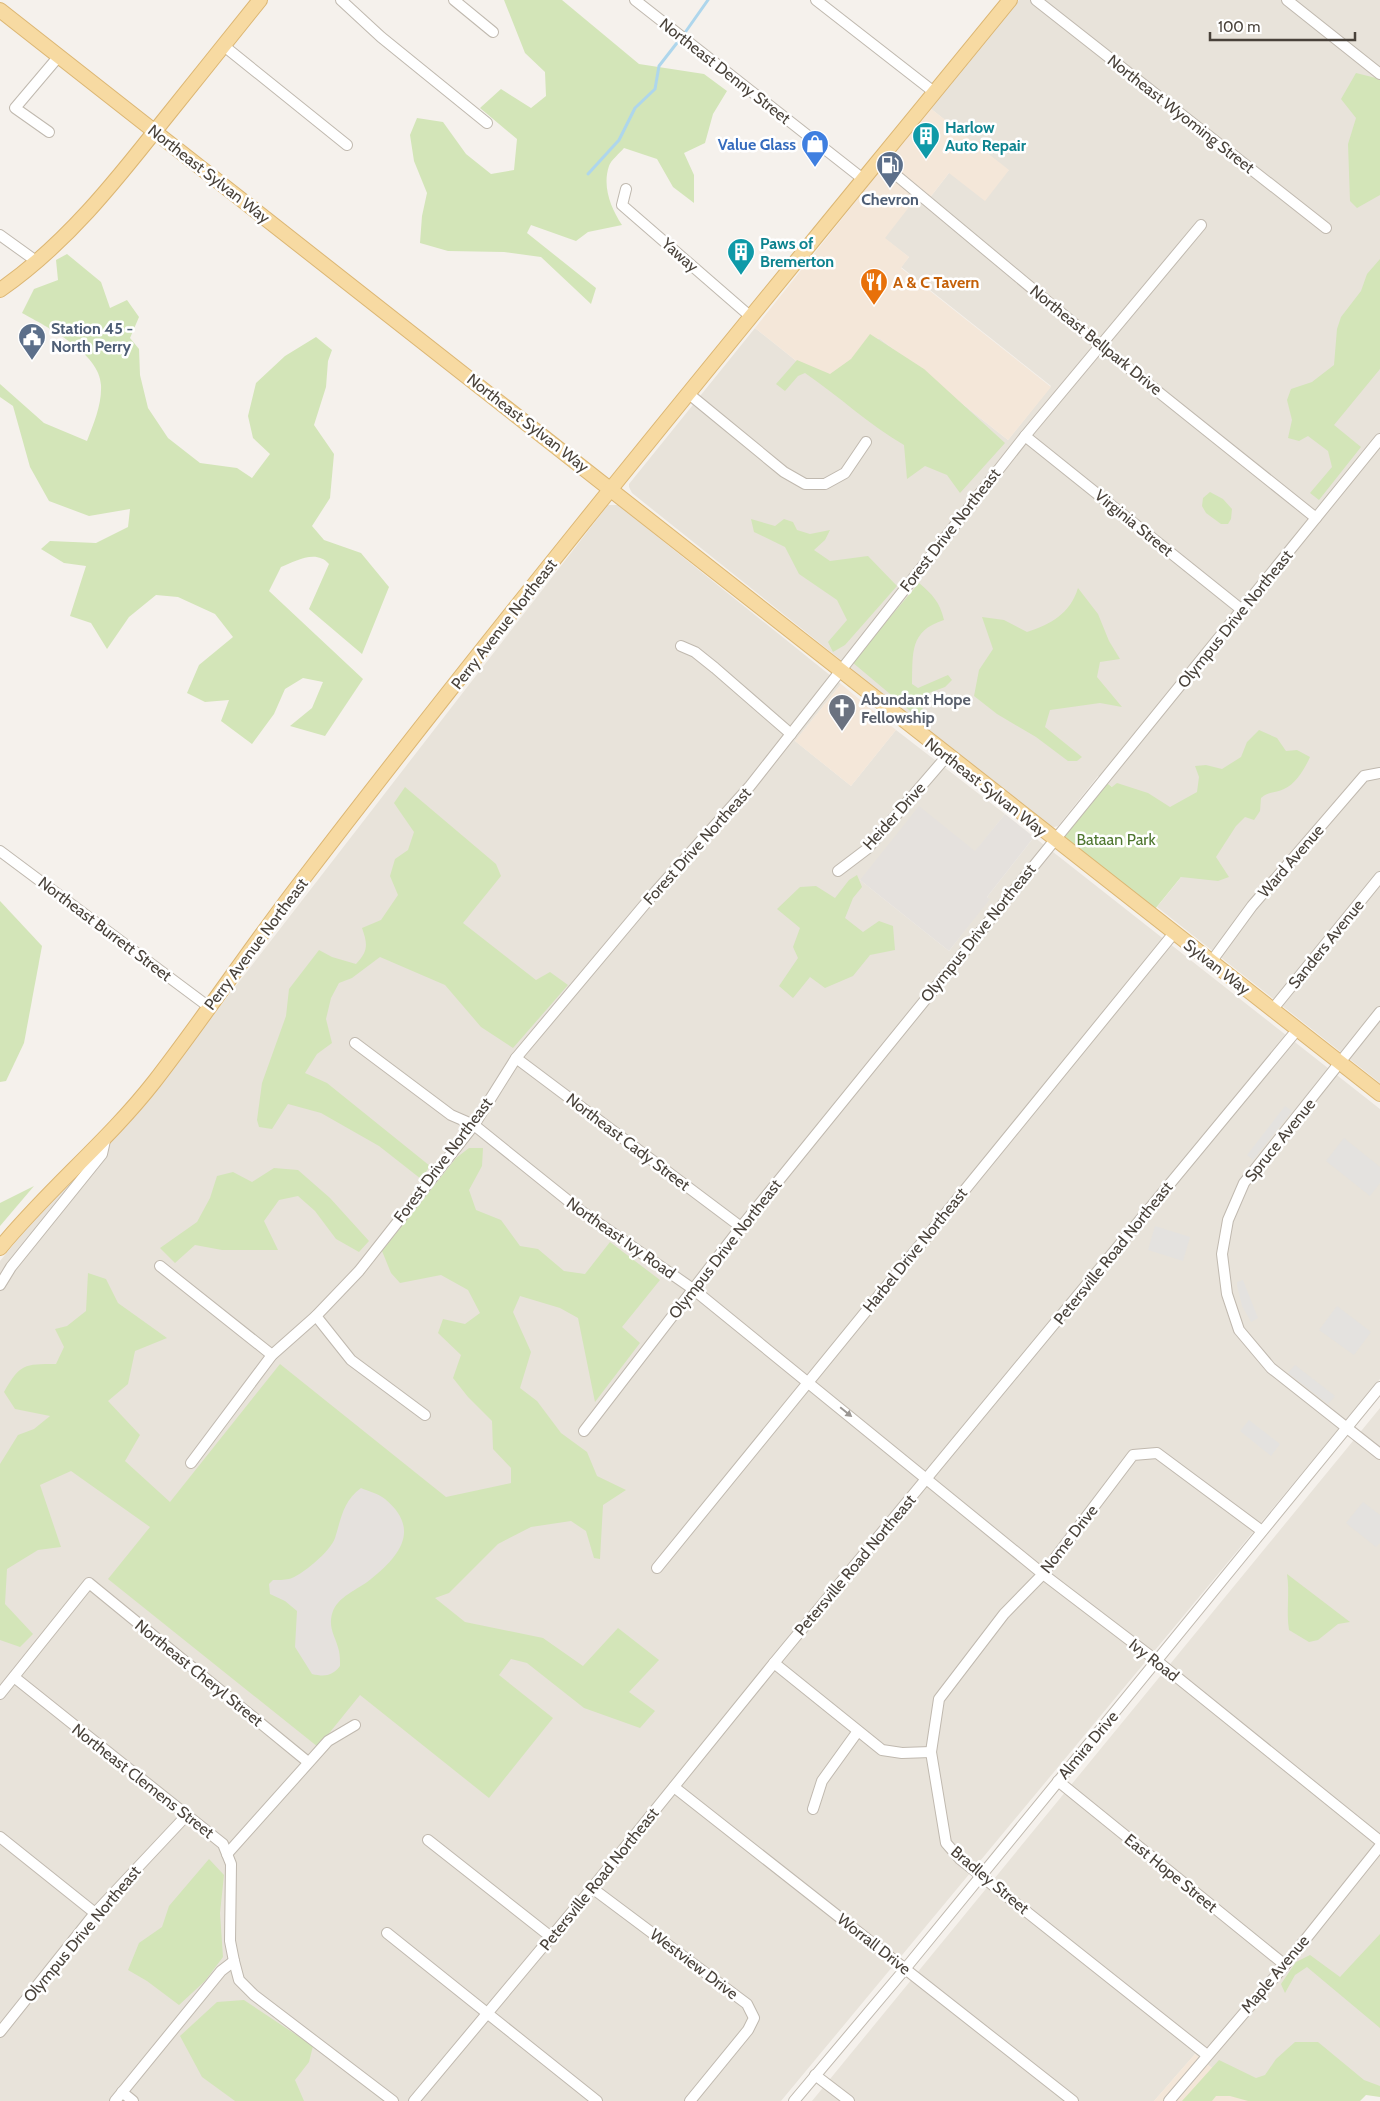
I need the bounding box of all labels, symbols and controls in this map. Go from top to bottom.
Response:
scale bar [1210,10,1355,42]
street label: Northeast Denny Street [656,14,795,128]
text: 100 m [1218,18,1260,36]
street label: Northeast Wyoming Street [1104,51,1259,178]
place label: Harlow Auto Repair [945,118,1027,155]
street label: Northeast Sylvan Way [144,121,274,227]
building icon: Harlow Auto Repair [911,121,941,160]
shop icon: Value Glass [800,129,830,168]
place label: Value Glass [718,135,796,154]
fuel station icon: Chevron [875,150,905,189]
place label: Chevron [861,190,919,209]
street label: Yaway [657,233,702,276]
place label: Paws of Bremerton [760,234,834,271]
building icon: Paws of Bremerton [726,237,756,276]
restaurant icon: A & C Tavern [859,267,889,306]
place label: A & C Tavern [893,273,979,292]
street label: Northeast Bellpark Drive [1026,281,1166,399]
place label: Station 45 - North Perry [51,319,133,356]
public building icon: Station 45 - North Perry [17,322,47,361]
street label: Northeast Sylvan Way [463,370,593,476]
street label: Forest Drive Northeast [896,464,1004,596]
street label: Virginia Street [1091,486,1177,561]
street label: Olympus Drive Northeast [1174,546,1297,692]
street label: Perry Avenue Northeast [447,555,561,693]
place label: Abundant Hope Fellowship [861,690,971,727]
church icon: Abundant Hope Fellowship [827,693,857,732]
street label: Northeast Sylvan Way [921,734,1051,840]
street label: Heider Drive [859,778,929,854]
street label: Forest Drive Northeast [639,783,755,909]
street label: Ward Avenue [1254,821,1328,901]
park label: Bataan Park [1076,830,1156,849]
street label: Olympus Drive Northeast [917,860,1040,1006]
street label: Northeast Burrett Street [35,873,176,986]
street label: Perry Avenue Northeast [200,874,312,1014]
street label: Sanders Avenue [1284,896,1368,992]
street label: Sylvan Way [1180,935,1254,999]
street label: Northeast Cady Street [563,1089,694,1195]
street label: Forest Drive Northeast [390,1093,497,1226]
street label: Spruce Avenue [1241,1095,1319,1185]
street label: Olympus Drive Northeast [665,1175,786,1323]
street label: Petersville Road Northeast [1050,1177,1177,1328]
street label: Harbel Drive Northeast [859,1183,971,1316]
street label: Northeast Ivy Road [563,1193,679,1283]
one-way arrow [839,1407,852,1418]
street label: Petersville Road Northeast [791,1490,920,1639]
street label: Nome Drive [1036,1501,1102,1577]
street label: Northeast Cheryl Street [131,1616,267,1731]
street label: Ivy Road [1125,1635,1183,1685]
street label: Almira Drive [1054,1707,1122,1783]
street label: Northeast Clemens Street [68,1720,218,1843]
street label: Petersville Road Northeast [536,1803,663,1954]
street label: East Hope Street [1121,1830,1222,1917]
street label: Bradley Street [947,1842,1033,1918]
street label: Olympus Drive Northeast [19,1862,145,2006]
street label: Worrall Drive [833,1909,915,1979]
street label: Westview Drive [646,1925,742,2003]
street label: Maple Avenue [1237,1931,1313,2017]

